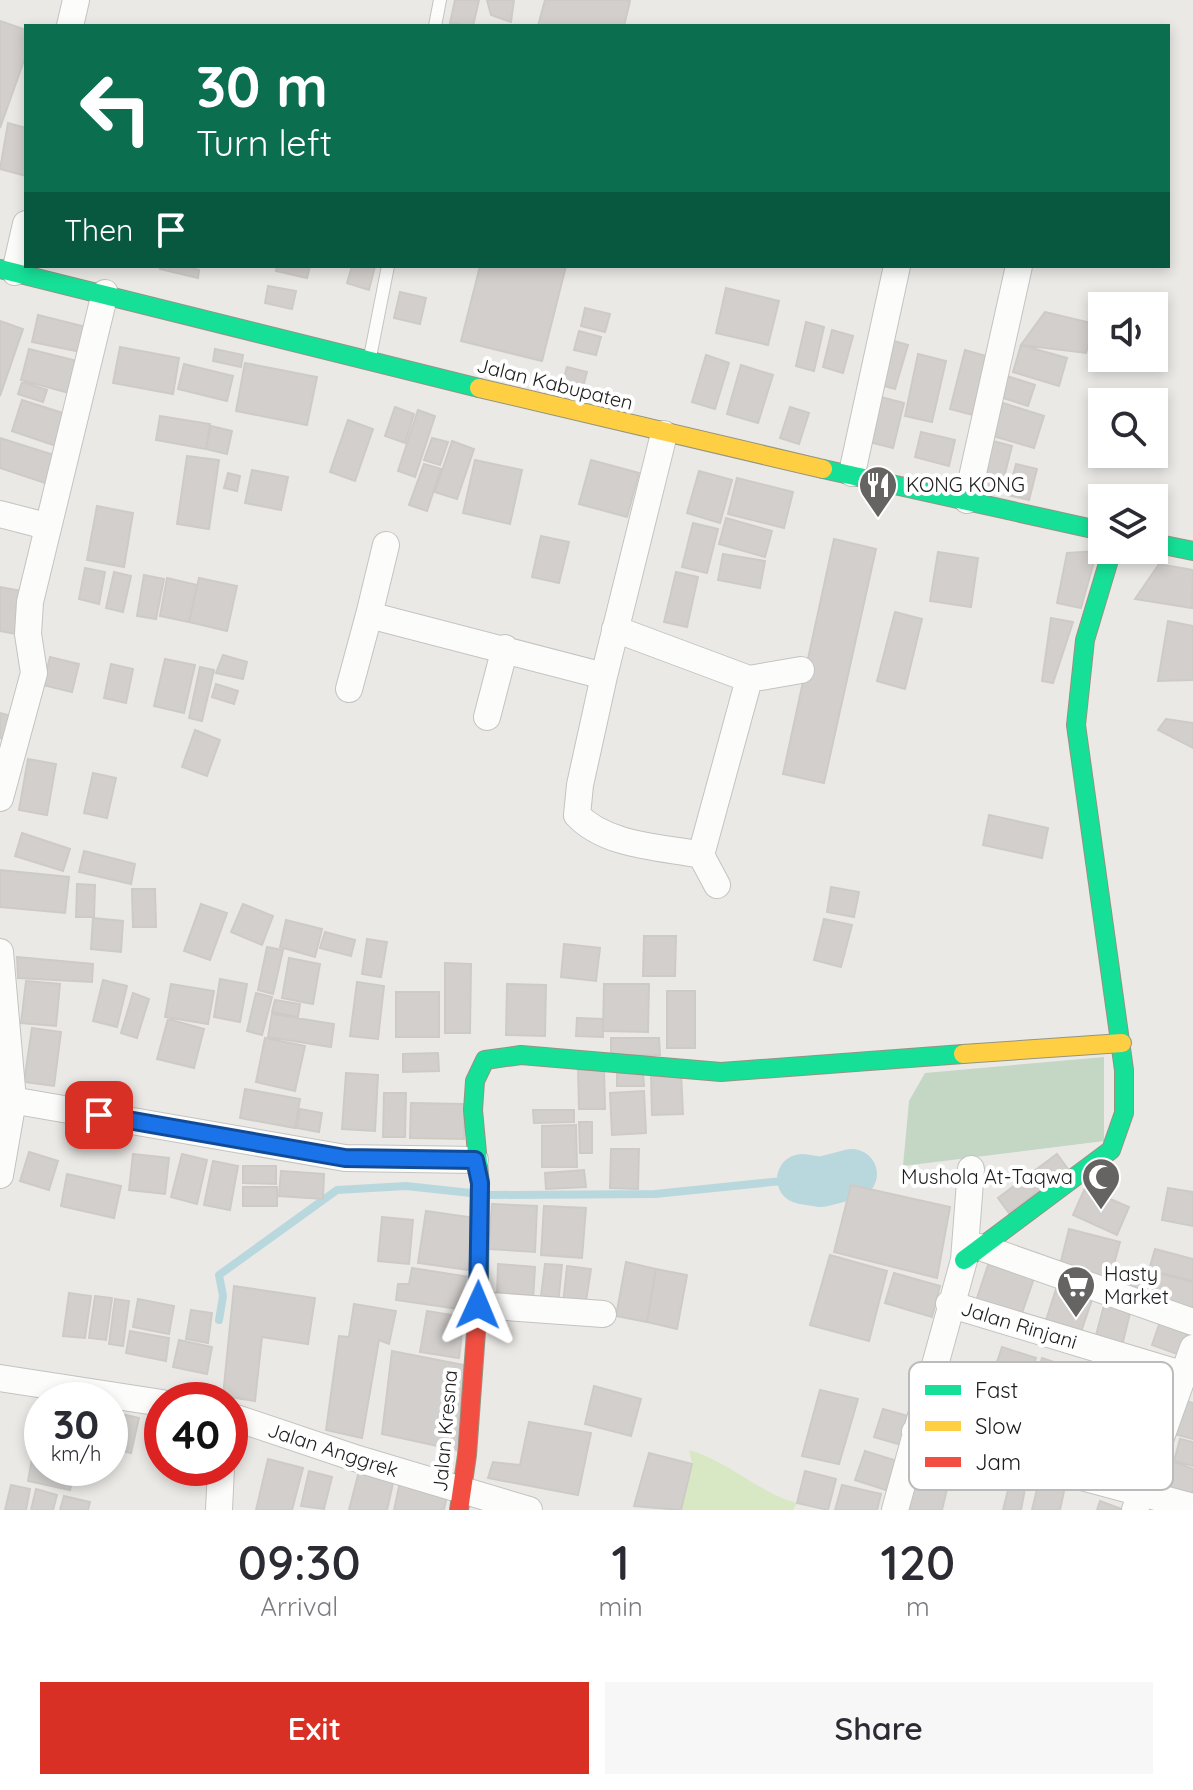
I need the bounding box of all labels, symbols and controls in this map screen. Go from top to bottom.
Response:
text: 30 m [196,51,328,121]
icon: left [64,56,168,160]
text: Turn left [196,120,332,165]
icon: arrive [149,208,193,252]
text: Then [64,211,133,249]
map controls [1088,292,1168,564]
button: sound [1088,292,1168,372]
street label: Jalan Kabupaten [474,352,636,415]
button: search [1088,388,1168,468]
restaurant icon: KONG KONG [857,464,899,519]
place label: KONG KONG [906,472,1025,497]
button: layers [1088,484,1168,564]
pin [65,1081,133,1149]
icon: arrive [77,1093,121,1137]
mosque icon: Mushola At-Taqwa [1080,1156,1122,1211]
place label: Mushola At-Taqwa [901,1164,1073,1189]
place label: Hasty Market [1104,1261,1169,1309]
position arrow [436,1263,520,1347]
supermarket icon: Hasty Market [1055,1264,1097,1319]
street label: Jalan Rinjani [958,1295,1080,1354]
legend [909,1362,1173,1490]
street label: Jalan Kresna [427,1369,462,1493]
text: Fast [975,1376,1018,1404]
speed limit sign: 40 [144,1382,248,1486]
text: 30 [53,1399,99,1449]
text: Slow [975,1412,1022,1440]
street label: Jalan Anggrek [265,1417,402,1482]
text: km/h [51,1441,101,1466]
text: Jam [975,1448,1021,1476]
text: 09:30 [238,1532,361,1592]
text: 1 [611,1532,630,1592]
text: 120 [881,1532,955,1592]
text: Arrival [260,1590,338,1623]
text: min [598,1590,643,1623]
text: m [906,1590,930,1623]
button: Exit [40,1682,589,1774]
button: Share [605,1682,1153,1774]

